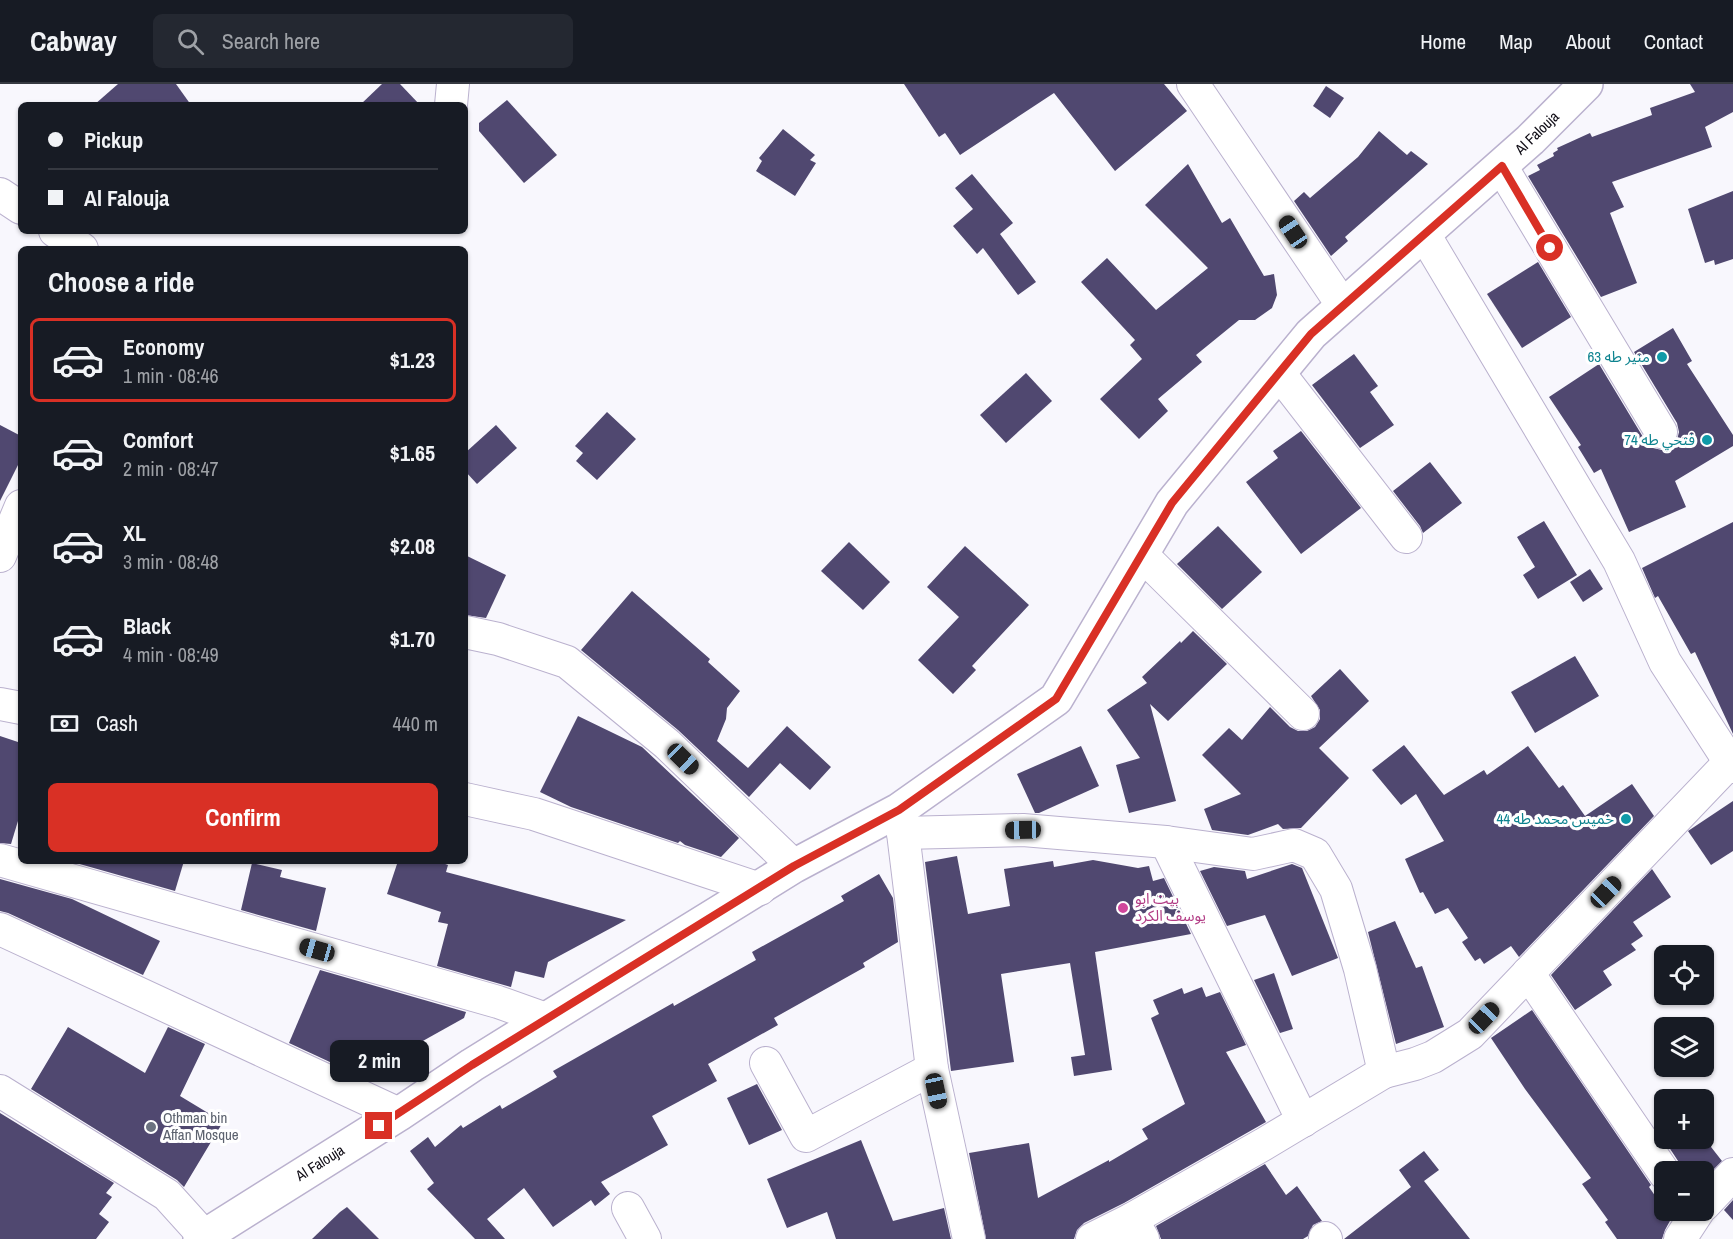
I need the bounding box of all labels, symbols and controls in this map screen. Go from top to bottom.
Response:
search box [153,14,573,68]
text: Cabway [30,22,117,60]
icon: search [174,25,207,58]
text: Search here [222,26,320,56]
text: Home [1420,27,1466,56]
text: Map [1499,27,1533,56]
text: About [1566,27,1611,56]
text: Contact [1644,27,1703,56]
street label: Al Falouja [1509,106,1564,160]
text: Pickup [84,125,143,155]
text: Al Falouja [84,183,169,213]
car [1275,212,1311,252]
route start [1536,234,1563,261]
text: Choose a ride [48,264,194,300]
text: Economy [123,332,204,362]
icon: car [51,333,105,387]
text: $1.23 [390,345,435,375]
place label: منير طه 63 [1587,346,1650,367]
marker: منير طه 63 [1655,350,1669,364]
text: 1 min · 08:46 [123,362,219,389]
text: Comfort [123,425,193,455]
icon: car [51,426,105,480]
place label: فتحي طه 74 [1624,429,1695,451]
marker: فتحي طه 74 [1700,433,1714,447]
text: $1.65 [390,438,435,468]
text: 2 min · 08:47 [123,455,219,482]
text: XL [123,518,146,548]
icon: car [51,519,105,573]
text: $2.08 [390,531,435,561]
text: 3 min · 08:48 [123,548,219,575]
text: Black [123,611,171,641]
icon: car [51,612,105,666]
text: $1.70 [390,624,435,654]
text: 4 min · 08:49 [123,641,219,668]
icon: cash [48,707,81,740]
text: Cash [96,708,138,738]
text: 440 m [392,710,438,737]
car [664,740,702,778]
button: Confirm [48,783,438,852]
place label: خميس محمد طه 44 [1496,808,1614,829]
marker: خميس محمد طه 44 [1619,812,1633,826]
car [1005,821,1041,839]
car [1587,873,1625,911]
place label: بيت ابو يوسف الكرد [1135,888,1206,926]
marker: بيت ابو يوسف الكرد [1116,901,1130,915]
car [297,936,337,964]
map controls [1654,945,1714,1221]
button: locate [1654,945,1714,1005]
car [1465,999,1503,1037]
button: layers [1654,1017,1714,1077]
callout: 2 min [330,1039,428,1081]
text: 2 min [358,1047,401,1074]
car [923,1072,949,1110]
button: + [1654,1089,1714,1149]
place label: Othman bin Affan Mosque [162,1107,239,1145]
route end [365,1112,392,1139]
marker: Othman bin Affan Mosque [144,1120,158,1134]
street label: Al Falouja [290,1139,348,1186]
button: − [1654,1161,1714,1221]

